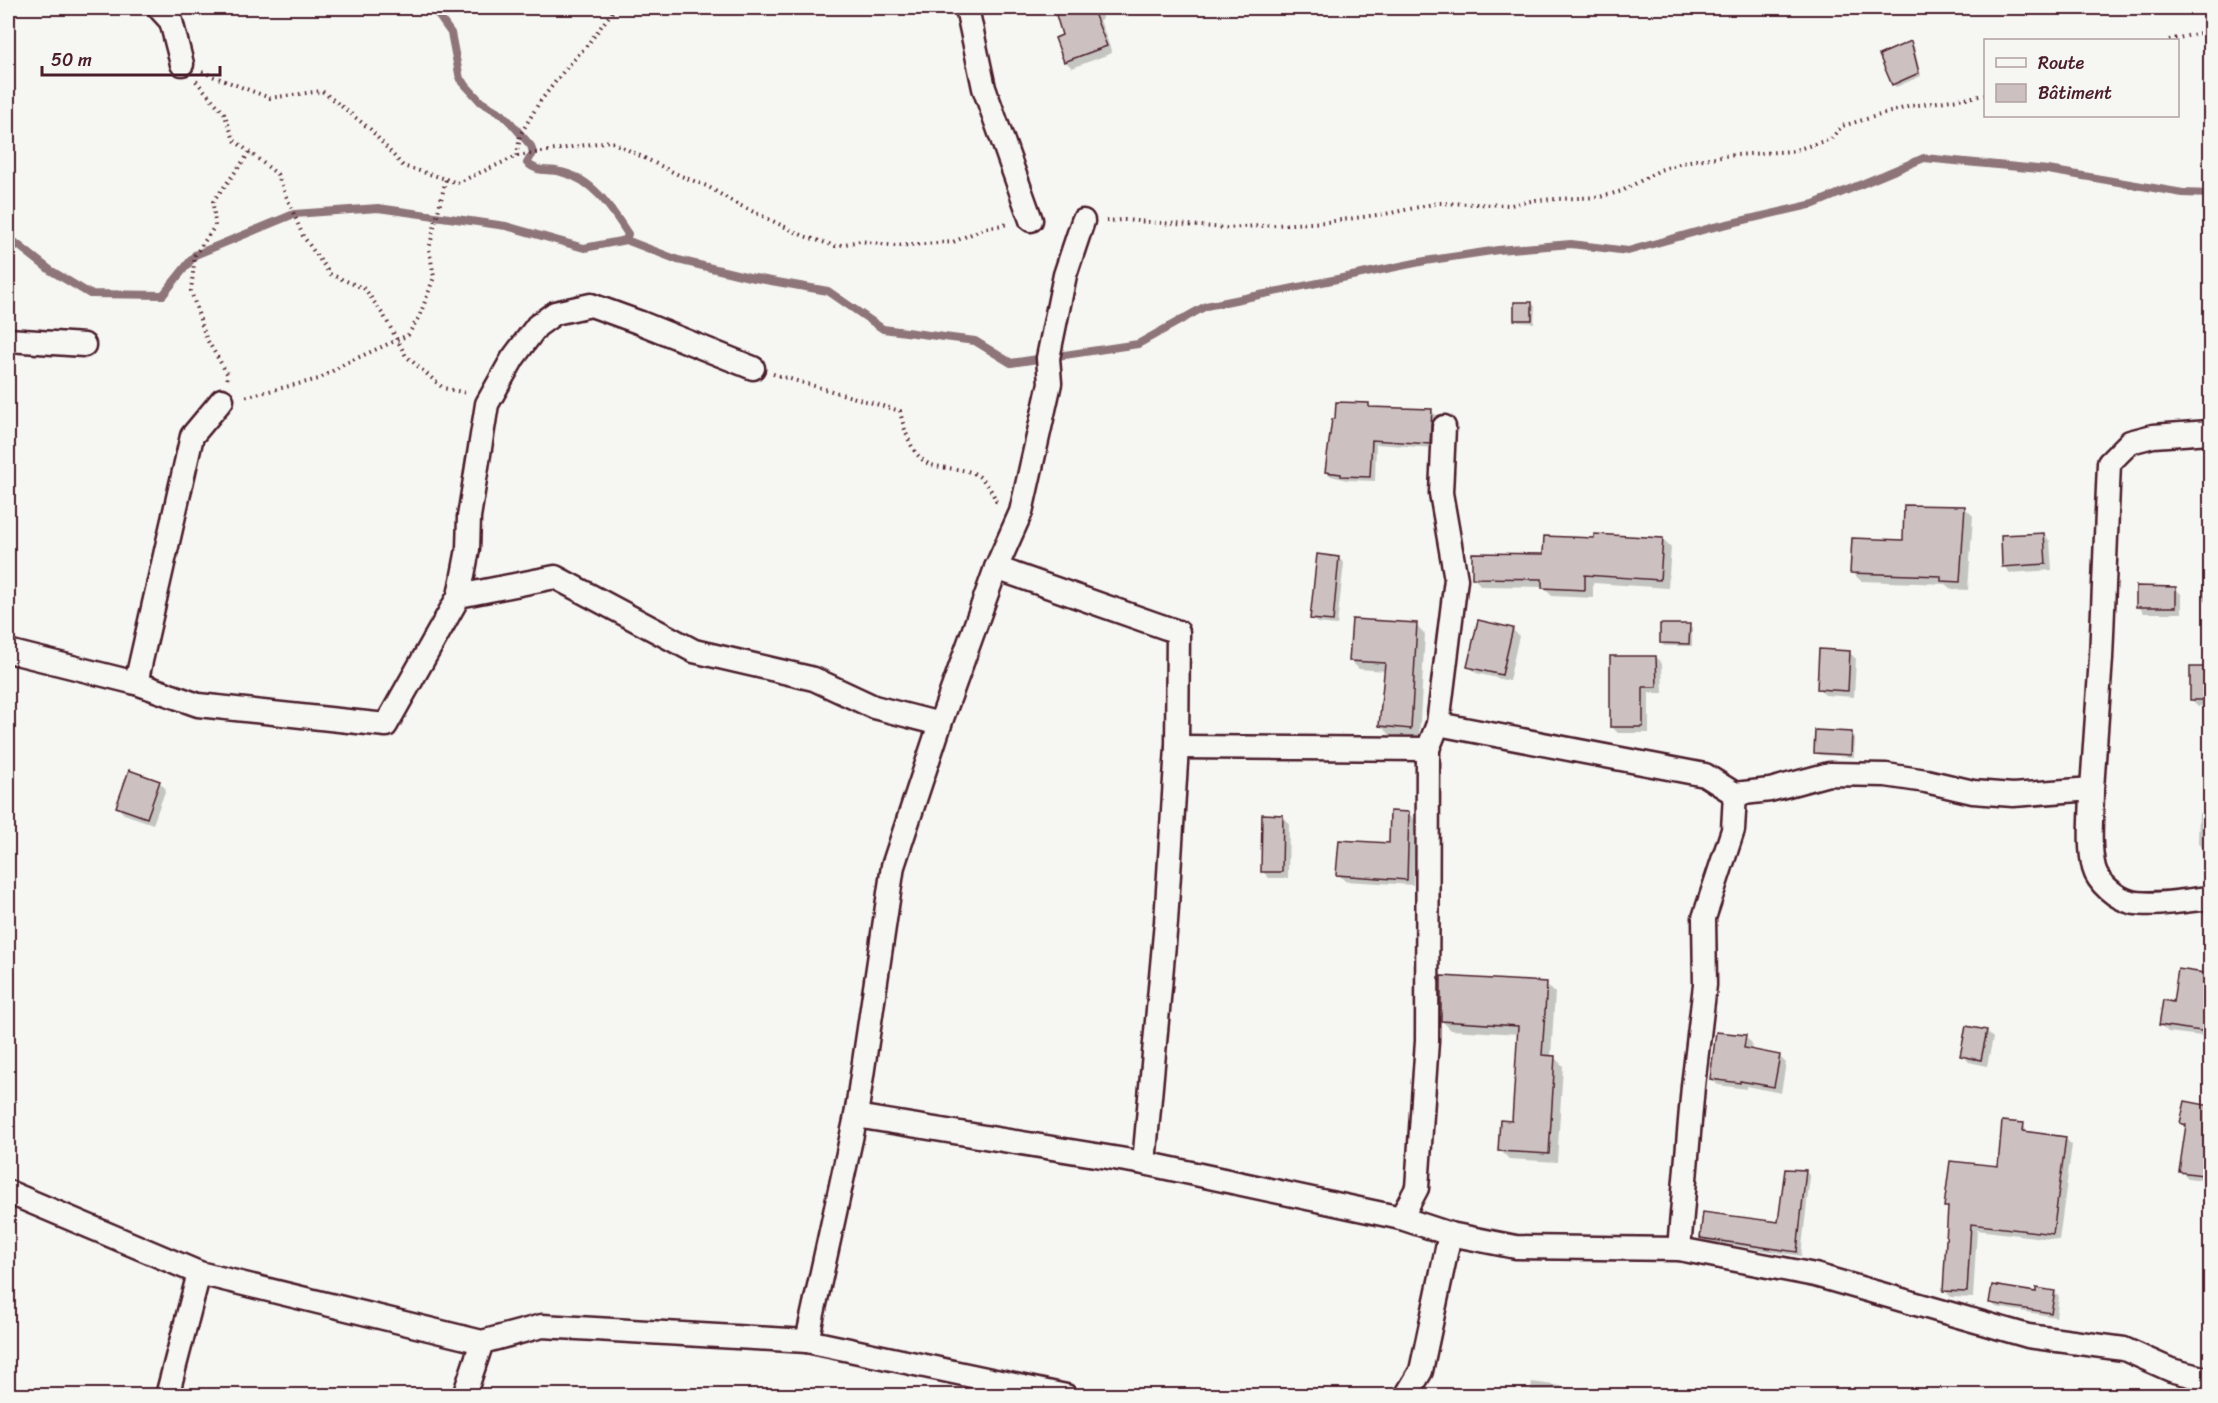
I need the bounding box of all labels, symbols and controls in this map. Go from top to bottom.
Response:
scale bar [42,39,220,77]
legend [1984,39,2179,117]
text: 50 m [51,44,92,76]
text: Route [2038,47,2085,79]
text: Bâtiment [2038,77,2112,109]

